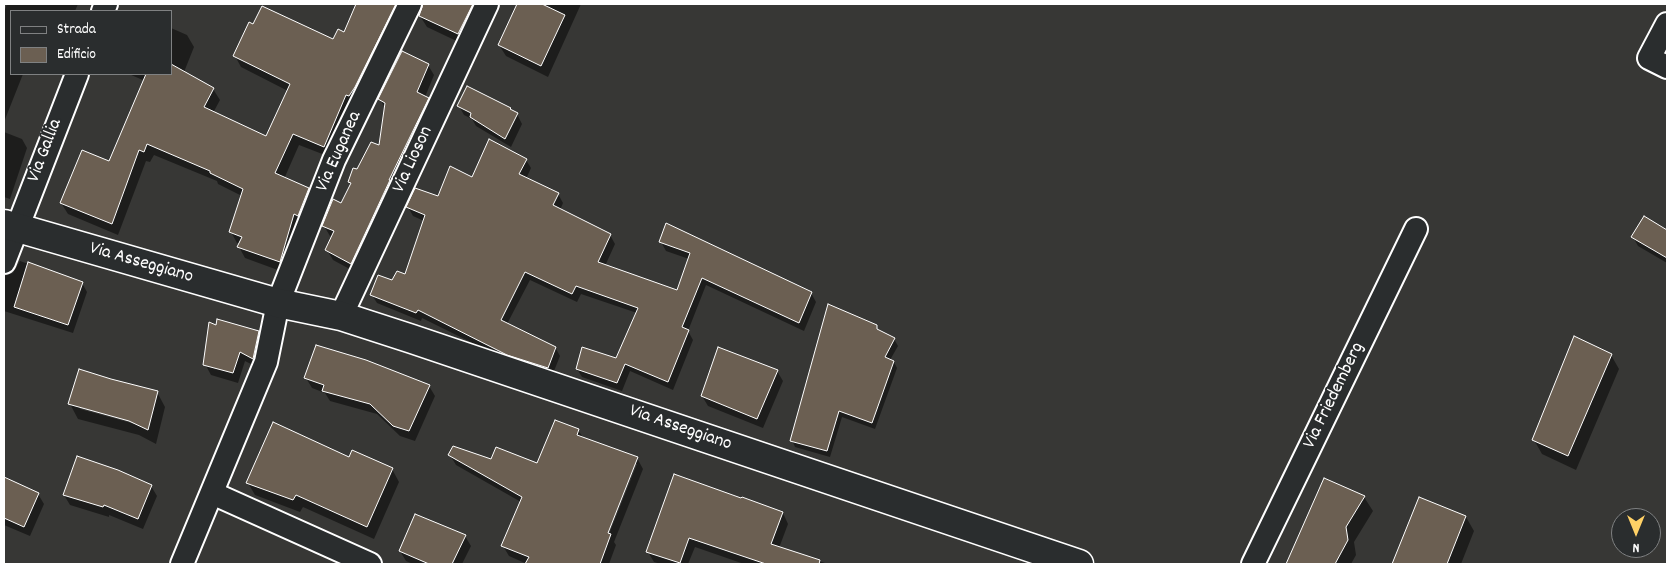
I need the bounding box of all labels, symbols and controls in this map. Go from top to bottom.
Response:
legend [10,10,172,75]
text: Strada [57,19,96,41]
text: Edificio [57,44,96,66]
street label: Via Euganea [312,108,368,196]
street label: Via Gallia [24,116,68,186]
street label: Via Lioson [389,123,439,197]
street label: Via Asseggiano [86,238,196,290]
street label: Via Friedemberg [1299,339,1371,453]
street label: Via Asseggiano [626,401,734,457]
north arrow [1611,508,1661,558]
text: N [1633,537,1639,557]

